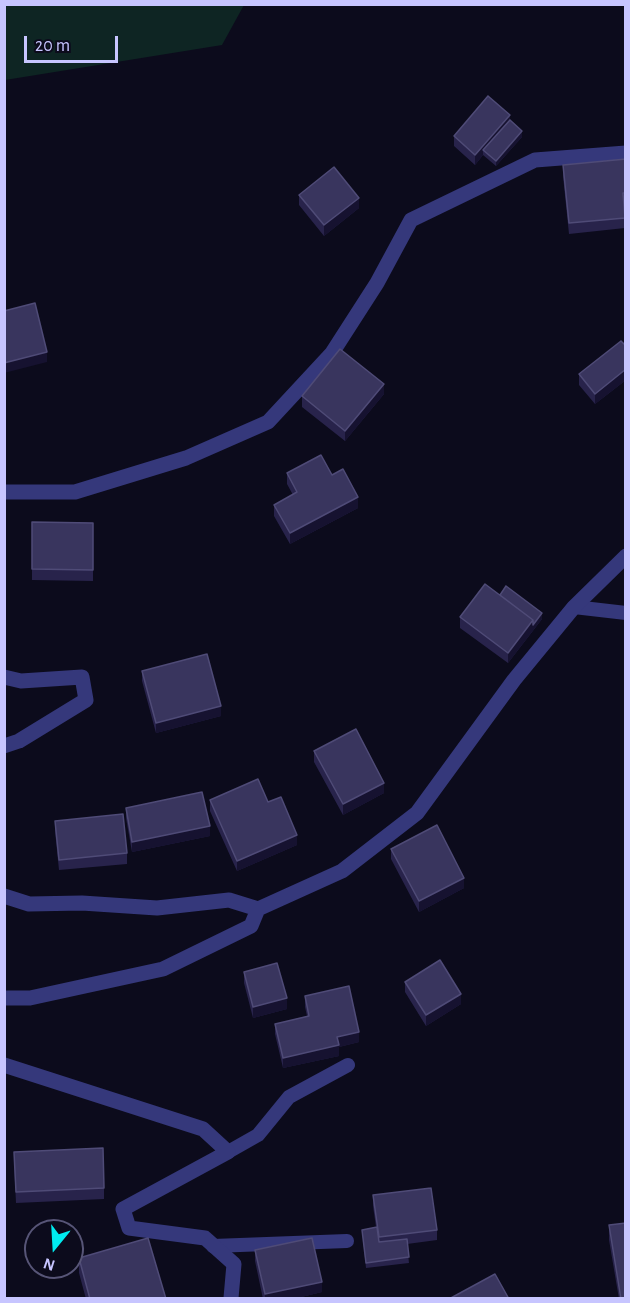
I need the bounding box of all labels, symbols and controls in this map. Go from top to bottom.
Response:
scale bar [27,24,122,62]
text: 20 m [35,37,70,55]
north arrow [24,1219,84,1279]
text: N [41,1255,57,1274]

